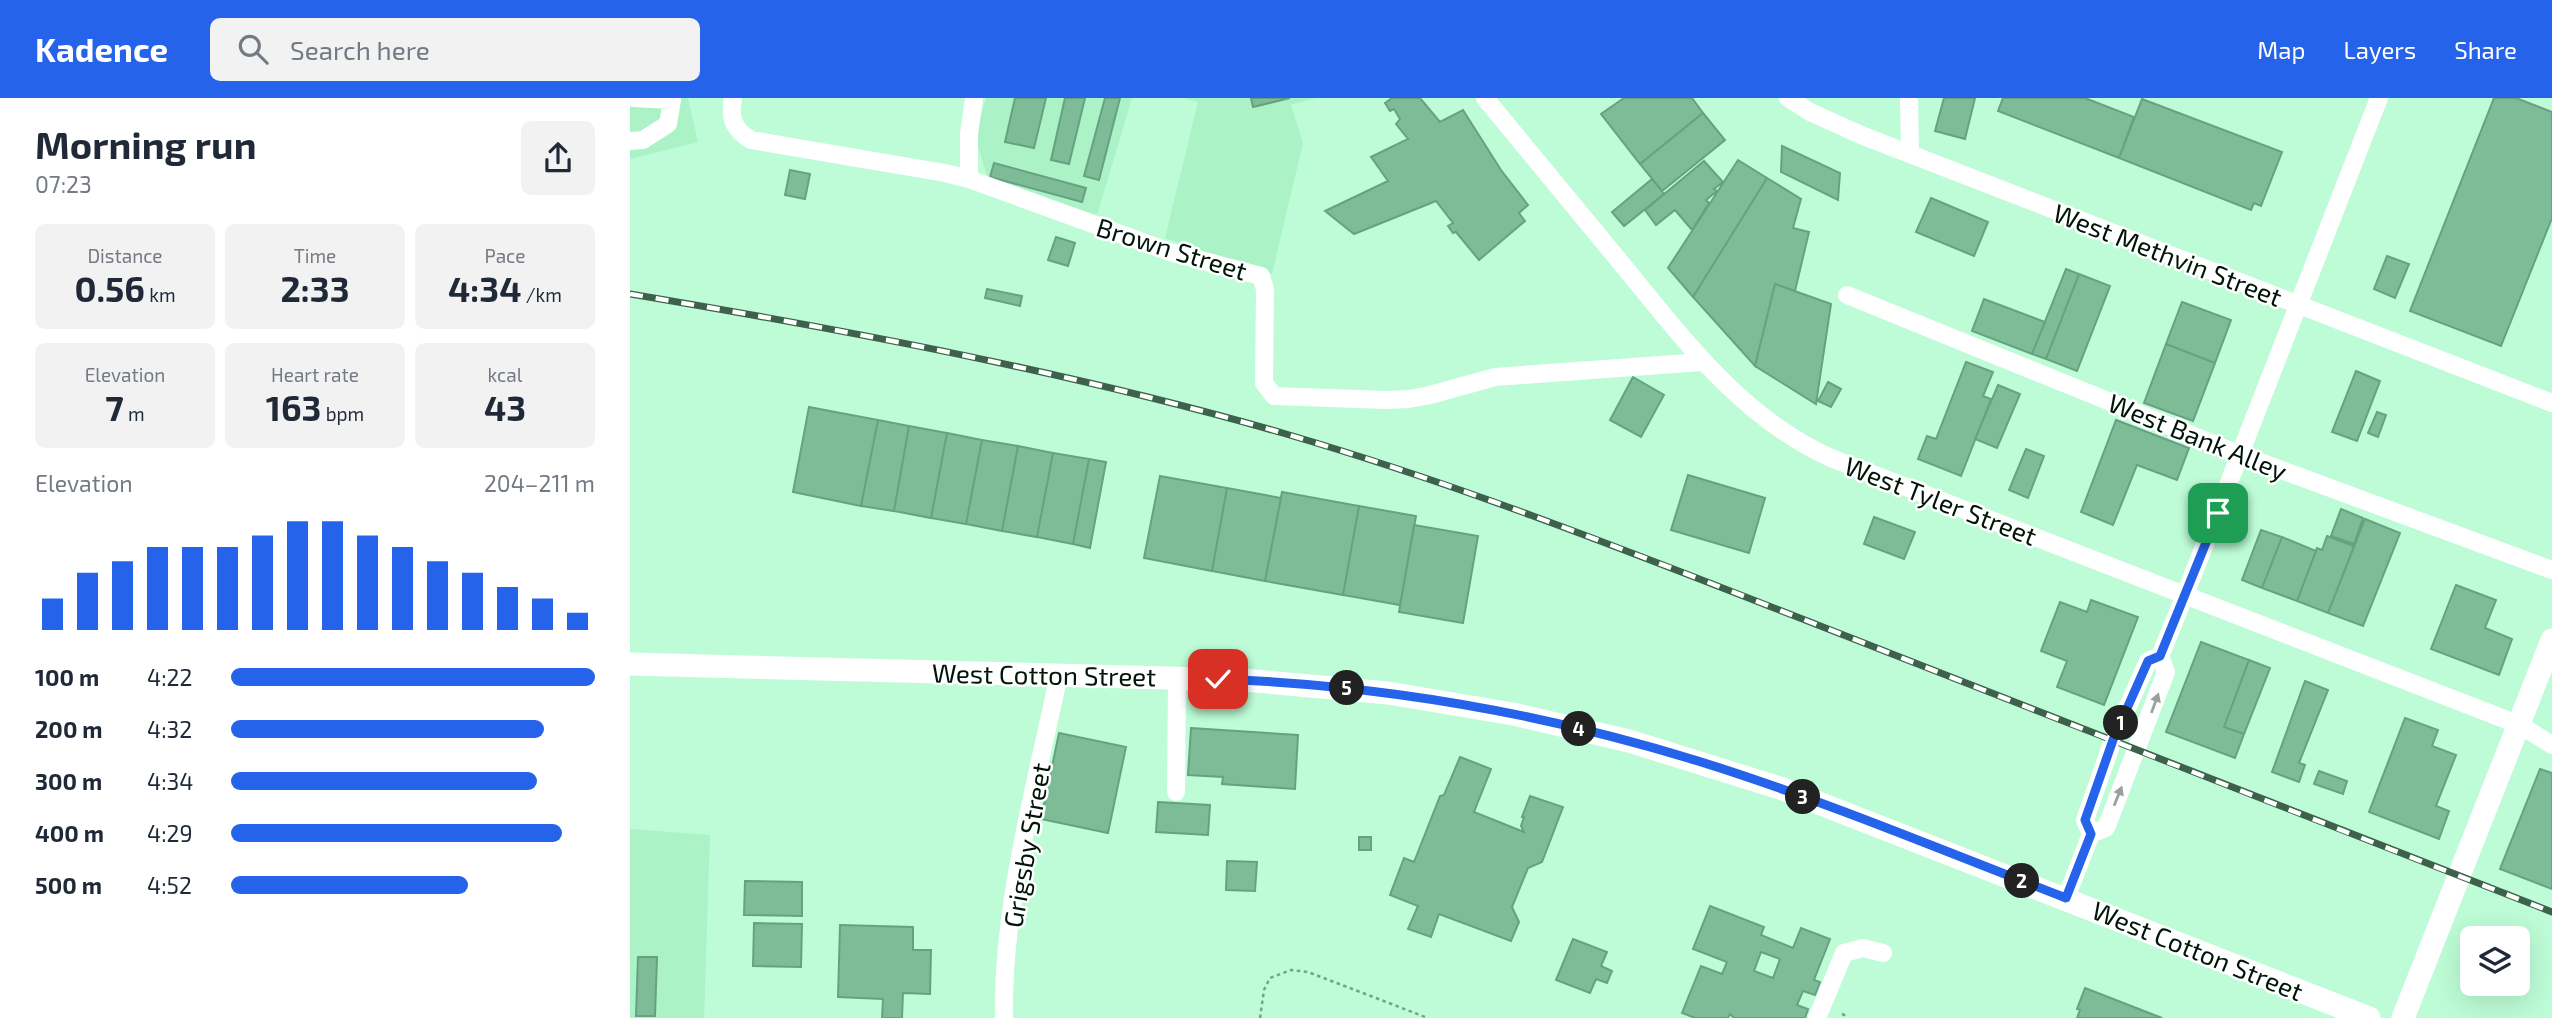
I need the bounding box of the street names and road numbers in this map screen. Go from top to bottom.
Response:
street label: West Methvin Street [2049,196,2287,312]
street label: Brown Street [1093,210,1251,286]
street label: West Bank Alley [2104,386,2292,486]
street label: West Tyler Street [1841,449,2041,551]
street label: West Cotton Street [932,657,1157,691]
street label: Grigsby Street [996,760,1056,930]
street label: West Cotton Street [2088,894,2308,1006]

